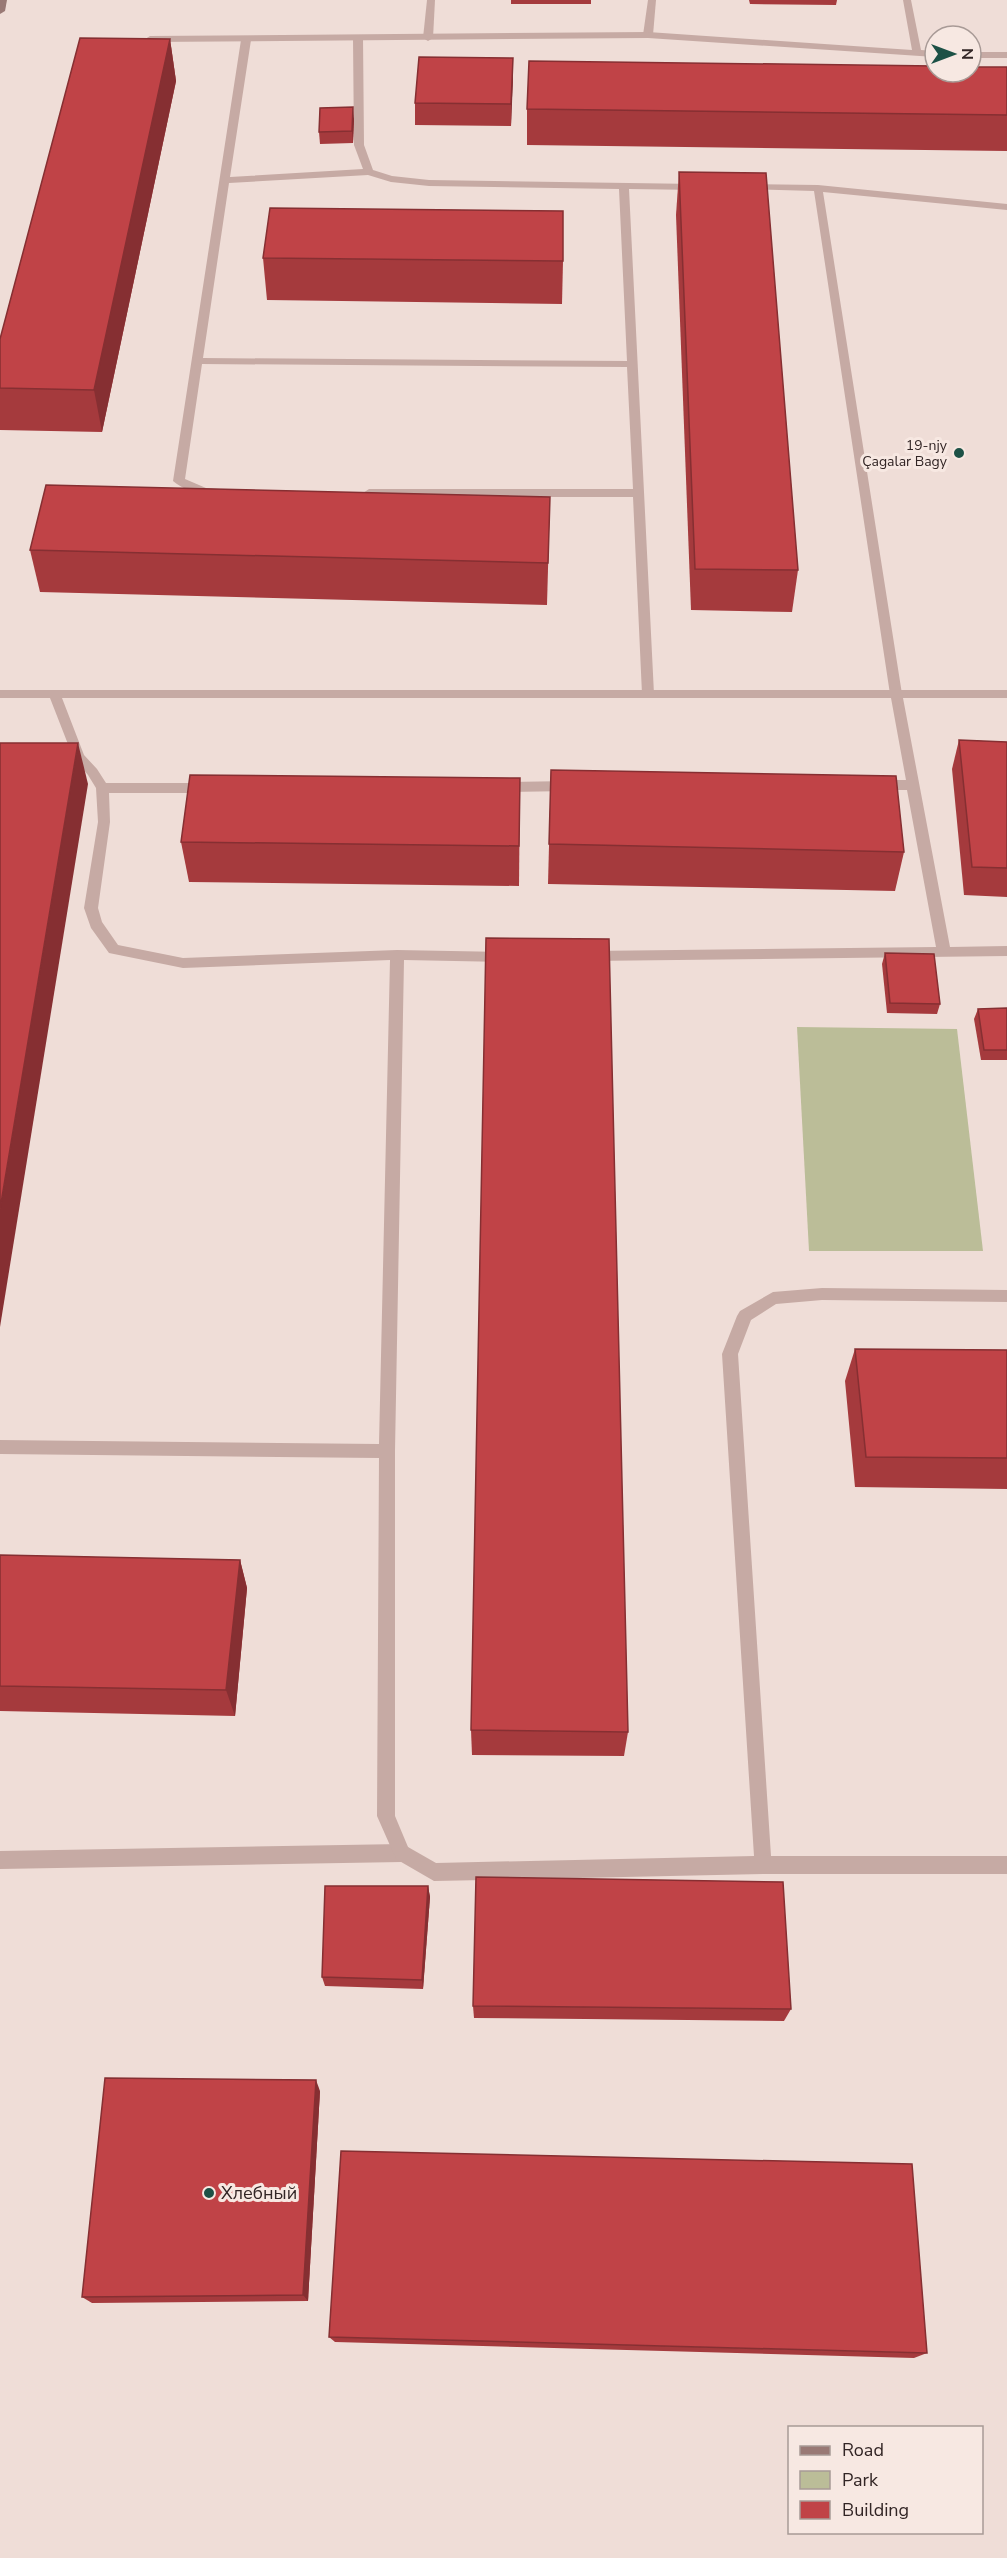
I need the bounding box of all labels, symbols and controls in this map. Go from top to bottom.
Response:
north arrow [923,24,983,84]
text: N [956,48,978,60]
place label: 19-njy Çagalar Bagy [862,436,948,471]
marker: 19-njy Çagalar Bagy [952,446,966,460]
place label: Хлебный [221,2181,297,2205]
marker: Хлебный [202,2186,216,2200]
legend [788,2426,983,2534]
text: Road [842,2438,884,2462]
text: Park [842,2468,879,2492]
text: Building [842,2498,909,2522]

